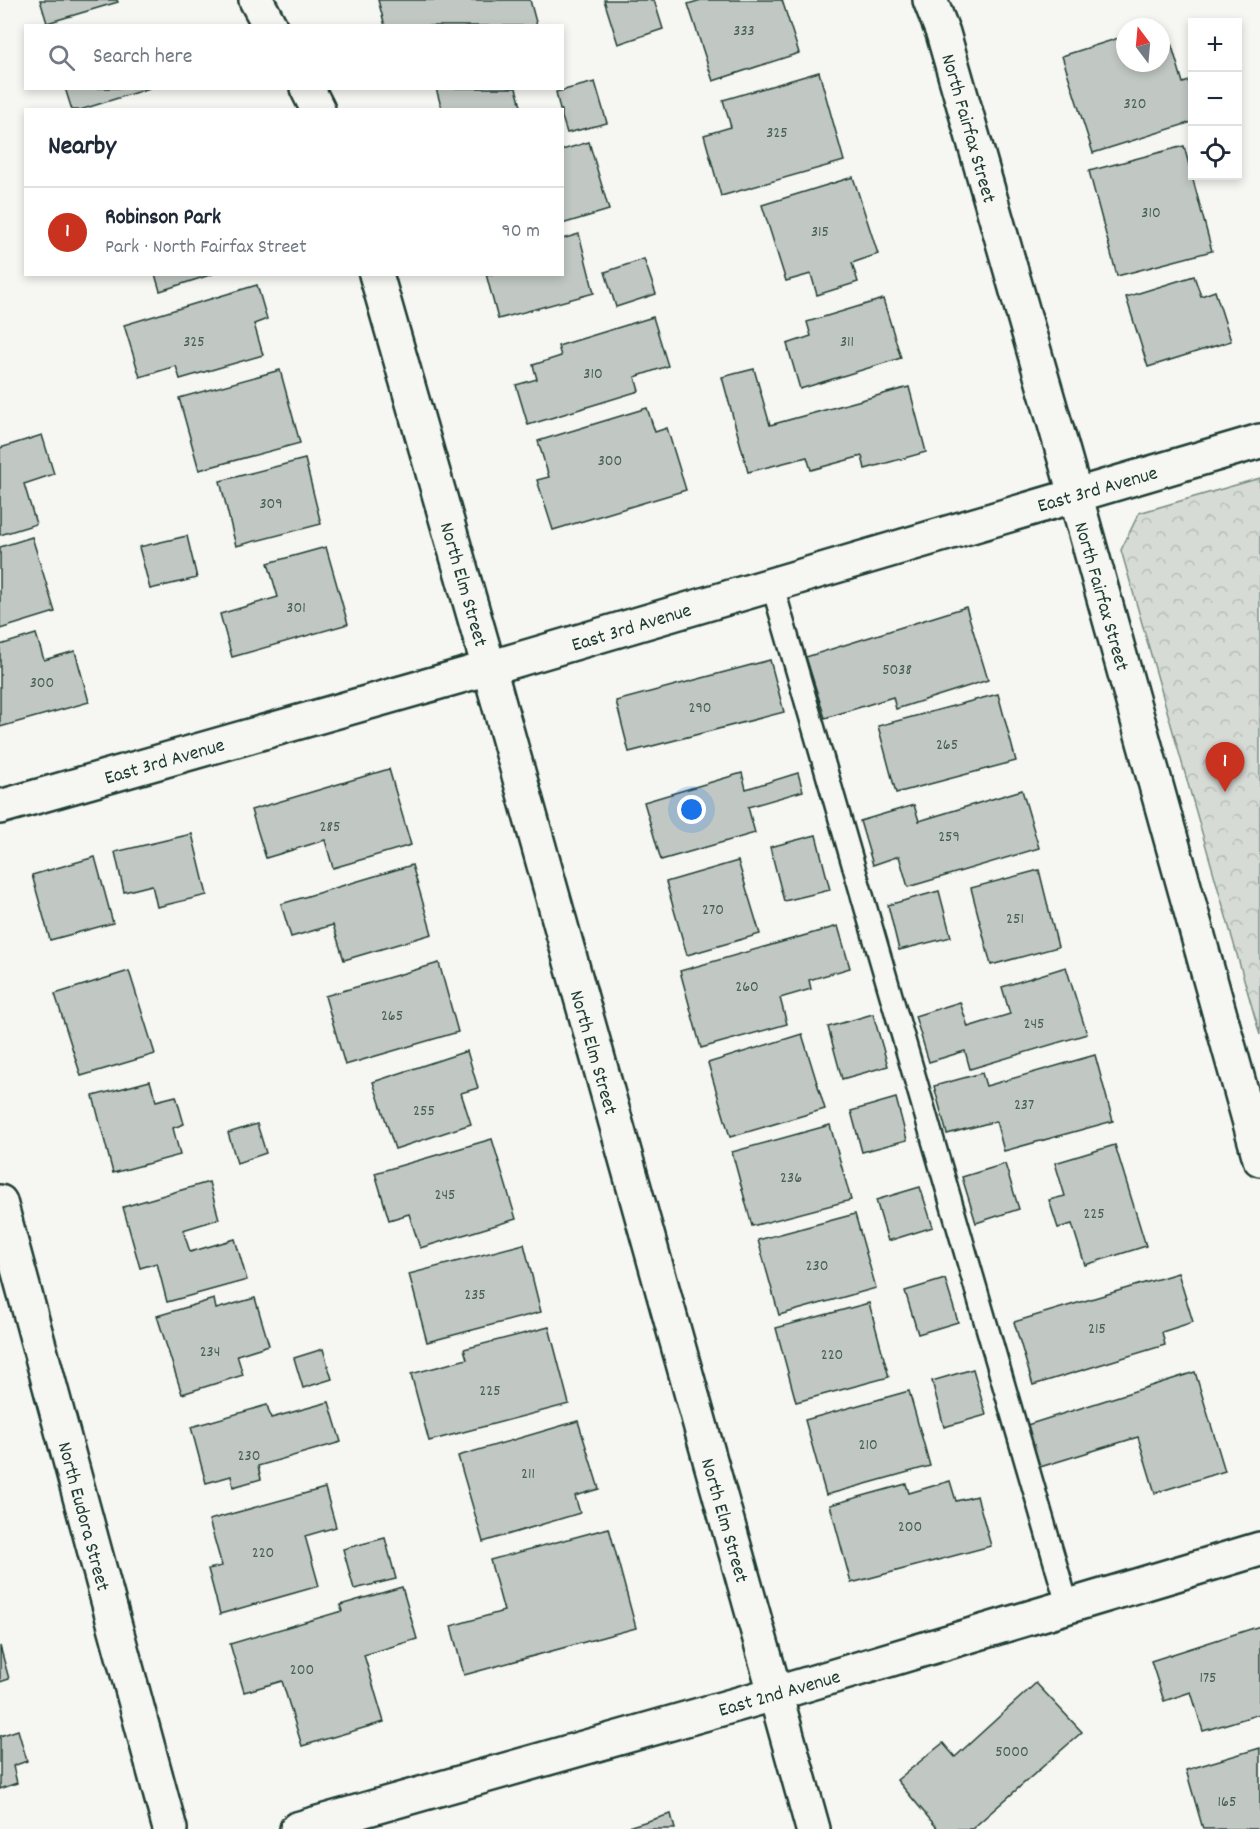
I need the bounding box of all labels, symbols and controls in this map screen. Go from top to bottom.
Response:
north arrow [1116,18,1170,72]
map controls [1188,18,1242,180]
button: + [1188,18,1242,72]
house number: 333 [733,20,755,43]
search box [24,24,564,90]
icon: search [45,41,78,74]
text: Search here [93,42,192,73]
street label: North Fairfax Street [932,51,1002,207]
button: − [1188,72,1242,126]
house number: 320 [1124,93,1146,116]
house number: 325 [766,122,788,145]
button: locate [1188,126,1242,180]
text: Nearby [48,129,116,166]
house number: 310 [1141,202,1161,225]
text: Robinson Park [105,203,221,234]
text: 1 [65,218,70,246]
text: 90 m [502,218,540,246]
house number: 315 [811,221,829,244]
text: Park · North Fairfax Street [105,234,307,262]
house number: 325 [183,331,205,354]
house number: 311 [840,331,854,354]
house number: 310 [583,363,603,386]
house number: 300 [598,450,622,473]
street label: East 3rd Avenue [1034,460,1161,521]
house number: 309 [259,493,283,516]
street label: North Elm Street [431,519,493,650]
street label: North Fairfax Street [1065,519,1135,675]
house number: 301 [286,597,306,620]
street label: East 3rd Avenue [569,597,695,660]
house number: 5038 [882,659,912,682]
house number: 300 [30,672,54,695]
house number: 290 [688,697,712,720]
street label: East 3rd Avenue [101,732,228,793]
house number: 265 [936,734,958,757]
pin: 1 [1206,742,1244,792]
your location [677,795,706,824]
house number: 285 [320,816,340,839]
house number: 259 [938,826,960,849]
house number: 270 [702,899,724,922]
house number: 251 [1006,908,1024,931]
house number: 260 [735,976,759,999]
street label: North Elm Street [561,987,623,1118]
house number: 265 [381,1005,403,1028]
house number: 245 [1023,1013,1045,1036]
house number: 237 [1014,1094,1034,1117]
house number: 255 [413,1100,435,1123]
house number: 236 [780,1167,802,1190]
house number: 245 [434,1184,456,1207]
house number: 225 [1083,1203,1105,1226]
house number: 230 [806,1255,828,1278]
house number: 235 [464,1284,486,1307]
house number: 215 [1088,1318,1106,1341]
house number: 234 [200,1341,220,1364]
house number: 220 [821,1344,843,1367]
house number: 225 [479,1380,501,1403]
house number: 210 [858,1434,878,1457]
street label: North Eudora Street [49,1439,115,1594]
house number: 230 [238,1445,260,1468]
street label: North Elm Street [692,1455,754,1586]
house number: 211 [521,1463,535,1486]
house number: 200 [898,1516,922,1539]
house number: 220 [252,1542,274,1565]
house number: 200 [290,1659,314,1682]
street label: East 2nd Avenue [716,1664,844,1726]
house number: 175 [1199,1667,1217,1690]
house number: 5000 [995,1741,1029,1764]
house number: 165 [1218,1791,1236,1814]

